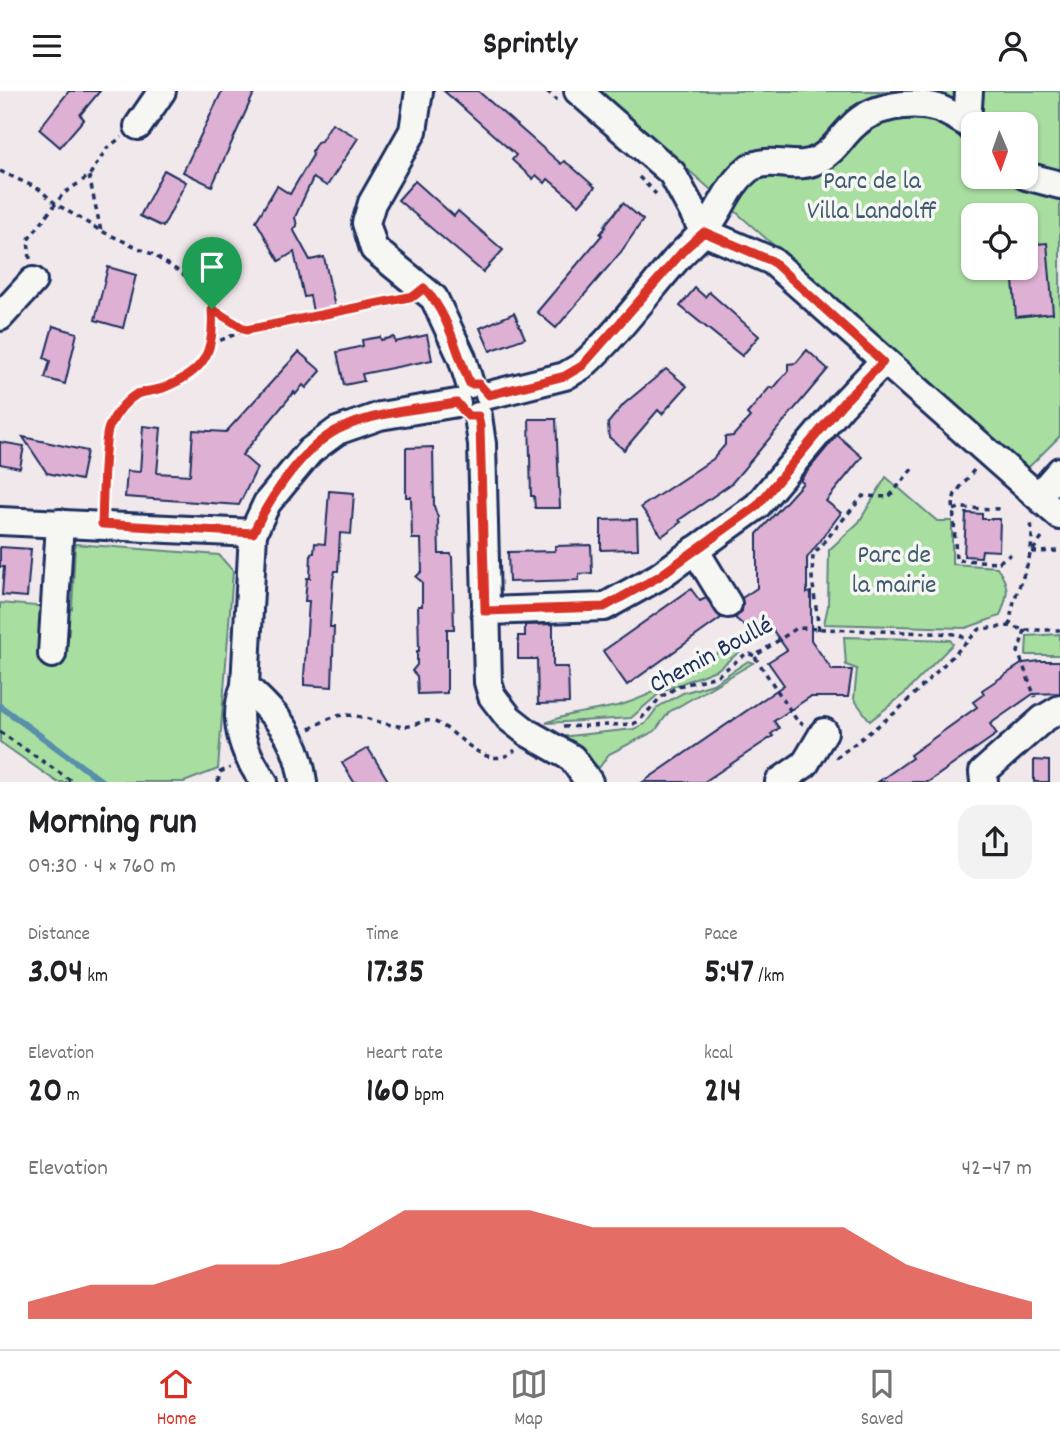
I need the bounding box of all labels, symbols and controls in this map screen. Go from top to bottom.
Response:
text: Sprintly [483,23,577,69]
icon: menu [28,27,66,65]
icon: person [994,27,1032,65]
north arrow [961,112,1038,189]
map controls [961,112,1038,280]
park label: Parc de la Villa Landolff [807,164,937,231]
button: locate [961,203,1038,280]
pin [182,237,242,309]
icon: arrive [193,248,231,286]
park label: Parc de la mairie [852,538,937,605]
street label: Chemin Boullé [643,608,780,704]
text: Morning run [28,797,197,852]
button: share [958,805,1032,879]
text: 09:30 · 4 × 760 m [28,851,176,884]
text: Distance [28,922,90,949]
text: Time [366,922,399,949]
text: Pace [704,922,738,949]
text: 3.04 [28,949,83,999]
text: 17:35 [366,949,425,999]
text: 5:47 [704,949,754,999]
text: km [83,964,108,991]
text: /km [754,964,785,991]
text: Elevation [28,1041,94,1068]
text: Heart rate [366,1041,443,1068]
text: kcal [704,1041,733,1068]
text: 20 [28,1068,62,1118]
text: 160 [366,1068,410,1118]
text: 214 [704,1068,742,1118]
text: m [62,1083,80,1110]
text: bpm [410,1083,444,1110]
text: Elevation [28,1153,108,1186]
text: 42–47 m [962,1153,1032,1186]
tab: Home [157,1365,196,1434]
tab: Map [510,1365,548,1434]
tab: Saved [861,1365,903,1434]

